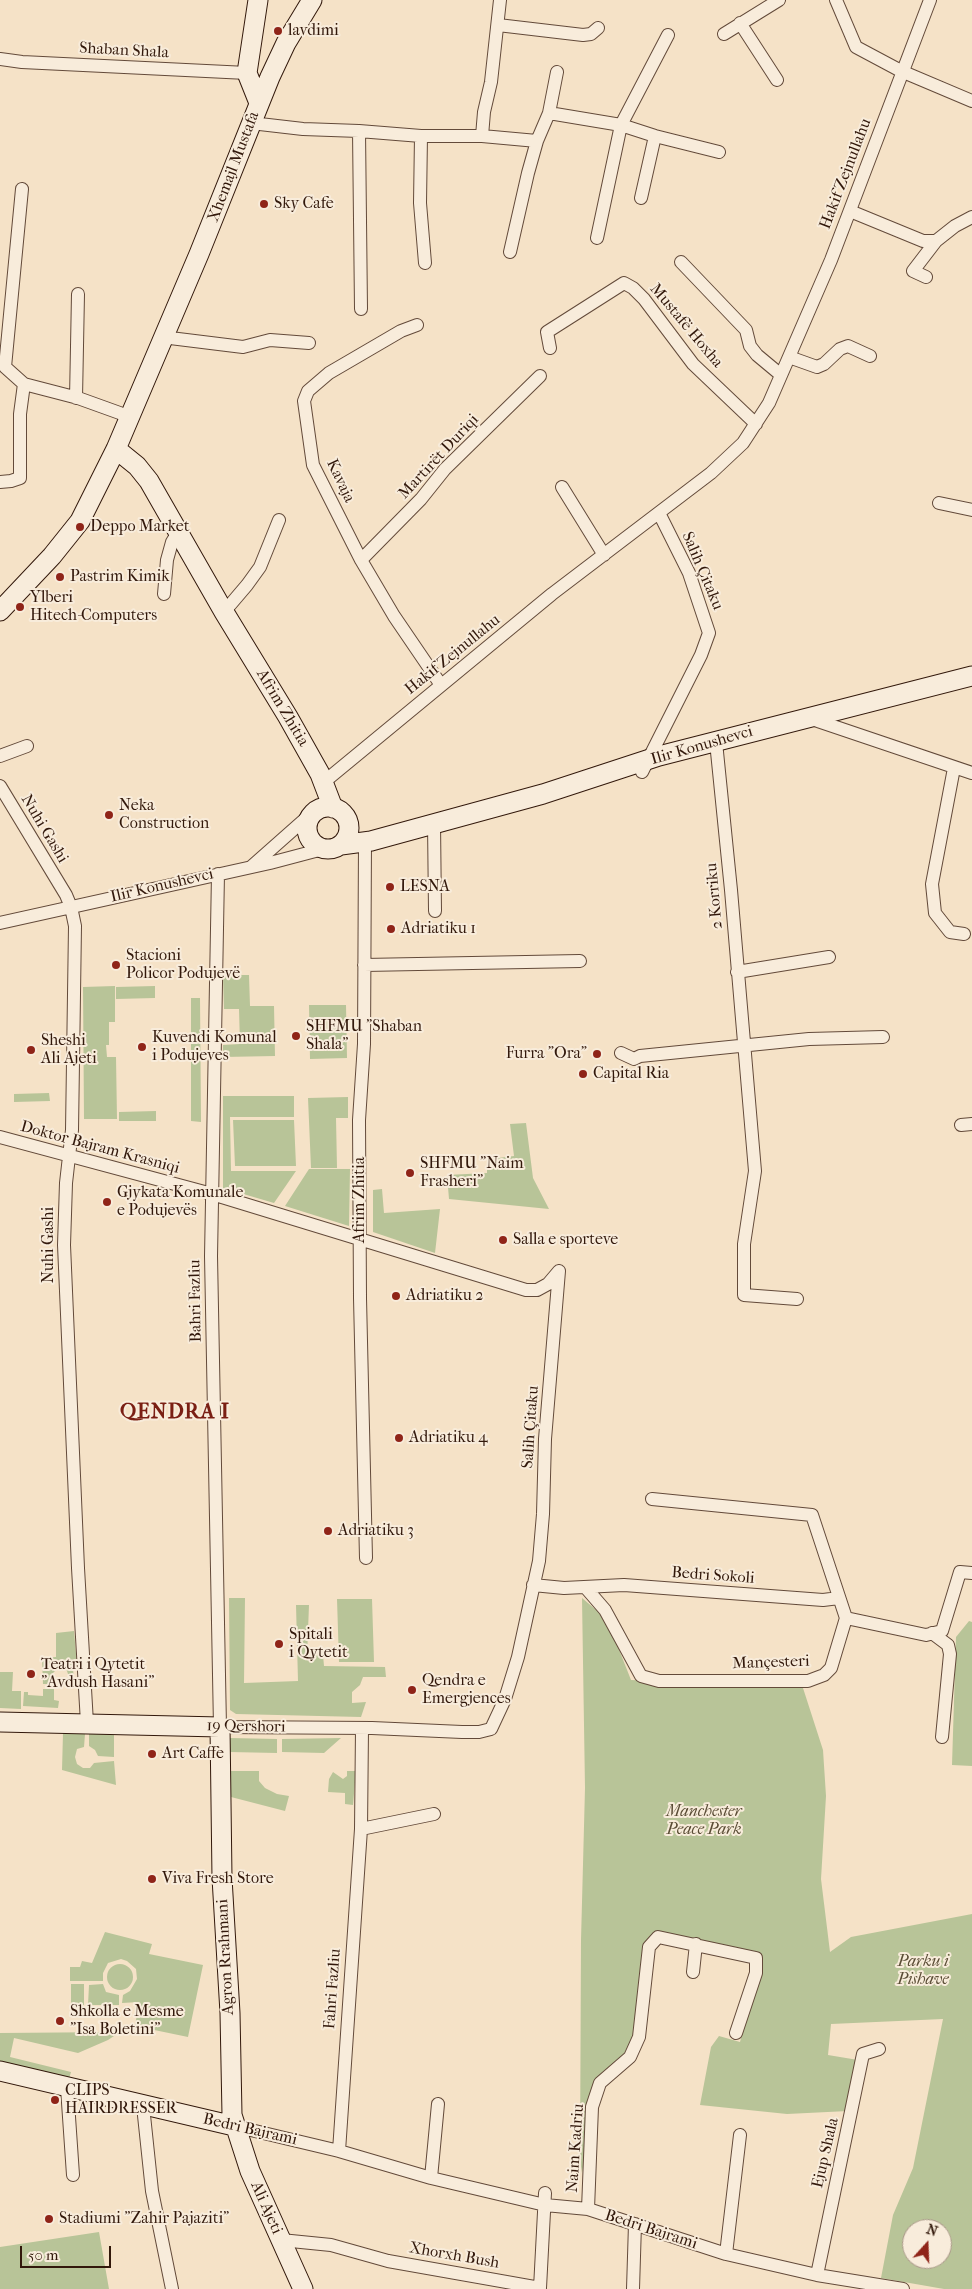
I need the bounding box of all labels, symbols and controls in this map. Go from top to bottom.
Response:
place label: lavdimi [288,21,339,41]
marker: lavdimi [272,25,284,37]
street label: Shaban Shala [79,39,169,63]
street label: Xhemajl Mustafa [204,109,264,225]
street label: Hakif Zejnullahu [816,116,876,232]
place label: Sky Cafe [274,194,334,214]
marker: Sky Cafe [258,198,270,210]
street label: Mustafë Hoxha [645,280,727,372]
street label: Martirët Duriqi [395,411,483,503]
street label: Kavaja [322,456,358,506]
place label: Deppo Market [90,517,189,537]
marker: Deppo Market [74,521,86,533]
street label: Salih Çitaku [677,529,727,613]
place label: Pastrim Kimik [70,567,169,587]
marker: Pastrim Kimik [54,571,66,583]
place label: Ylberi Hitech-Computers [30,588,157,626]
marker: Ylberi Hitech-Computers [14,601,26,613]
street label: Hakif Zejnullahu [402,611,504,699]
street label: Afrim Zhitia [252,666,312,750]
street label: Ilir Konushevci [649,722,755,770]
street label: Nuhi Gashi [16,791,72,867]
place label: Neka Construction [119,796,209,834]
marker: Neka Construction [103,809,115,821]
street label: 2 Korriku [703,862,727,930]
street label: Ilir Konushevci [109,865,215,907]
place label: LESNA [400,877,450,897]
marker: LESNA [384,881,396,893]
place label: Adriatiku 1 [401,919,476,939]
marker: Adriatiku 1 [385,923,397,935]
place label: Stacioni Policor Podujevë [126,946,240,984]
marker: Stacioni Policor Podujevë [110,959,122,971]
place label: SHFMU "Shaban Shala" [306,1017,422,1055]
place label: Kuvendi Komunal i Podujeves [152,1028,277,1066]
marker: SHFMU "Shaban Shala" [290,1030,302,1042]
place label: Sheshi Ali Ajeti [41,1031,97,1069]
marker: Kuvendi Komunal i Podujeves [136,1041,148,1053]
marker: Sheshi Ali Ajeti [25,1044,37,1056]
place label: Furra "Ora" [506,1044,587,1064]
marker: Furra "Ora" [591,1048,603,1060]
place label: Capital Ria [593,1064,669,1084]
marker: Capital Ria [577,1068,589,1080]
street label: Doktor Bajram Krasniqi [18,1118,182,1178]
place label: SHFMU "Naim Frasheri" [420,1154,523,1192]
street label: Afrim Zhitia [350,1157,370,1243]
marker: SHFMU "Naim Frasheri" [404,1167,416,1179]
place label: Gjykata Komunale e Podujevës [117,1183,243,1221]
marker: Gjykata Komunale e Podujevës [101,1196,113,1208]
street label: Nuhi Gashi [39,1207,59,1283]
place label: Salla e sporteve [513,1230,618,1250]
marker: Salla e sporteve [497,1234,509,1246]
street label: Bahri Fazliu [186,1259,206,1343]
place label: Adriatiku 2 [406,1286,483,1306]
marker: Adriatiku 2 [390,1290,402,1302]
street label: Salih Çitaku [519,1385,543,1469]
district label: QENDRA I [119,1400,231,1426]
place label: Adriatiku 4 [409,1428,488,1448]
marker: Adriatiku 4 [393,1432,405,1444]
place label: Adriatiku 3 [338,1521,414,1541]
marker: Adriatiku 3 [322,1525,334,1537]
street label: Bedri Sokoli [671,1564,755,1588]
place label: Spitali i Qytetit [289,1625,348,1663]
marker: Spitali i Qytetit [273,1638,285,1650]
street label: Mançesteri [732,1652,810,1674]
place label: Teatri i Qytetit "Avdush Hasani" [41,1655,154,1693]
marker: Teatri i Qytetit "Avdush Hasani" [25,1668,37,1680]
place label: Qendra e Emergjences [422,1671,511,1709]
marker: Qendra e Emergjences [406,1684,418,1696]
street label: 19 Qershori [206,1717,286,1737]
place label: Art Caffe [162,1744,224,1764]
marker: Art Caffe [146,1748,158,1760]
park label: Manchester Peace Park [666,1802,742,1840]
place label: Viva Fresh Store [162,1869,274,1889]
marker: Viva Fresh Store [146,1873,158,1885]
street label: Agron Rrahmani [213,1899,239,2015]
street label: Fahri Fazliu [321,1948,345,2030]
park label: Parku i Pishave [897,1952,949,1990]
place label: Shkolla e Mesme "Isa Boletini" [70,2002,184,2040]
marker: Shkolla e Mesme "Isa Boletini" [54,2015,66,2027]
place label: CLIPS HAIRDRESSER [65,2081,177,2119]
marker: CLIPS HAIRDRESSER [49,2094,61,2106]
street label: Naim Kadriu [563,2103,589,2193]
street label: Bedri Bajrami [201,2110,299,2150]
street label: Ejup Shala [809,2116,843,2190]
street label: Ali Ajeti [246,2179,286,2237]
street label: Bedri Bajrami [602,2206,700,2254]
place label: Stadiumi "Zahir Pajaziti" [59,2209,229,2229]
marker: Stadiumi "Zahir Pajaziti" [43,2213,55,2225]
north arrow [902,2219,952,2269]
text: N [924,2221,940,2240]
scale bar [22,2236,114,2268]
street label: Xhorxh Bush [407,2239,501,2273]
text: 50 m [28,2246,58,2264]

